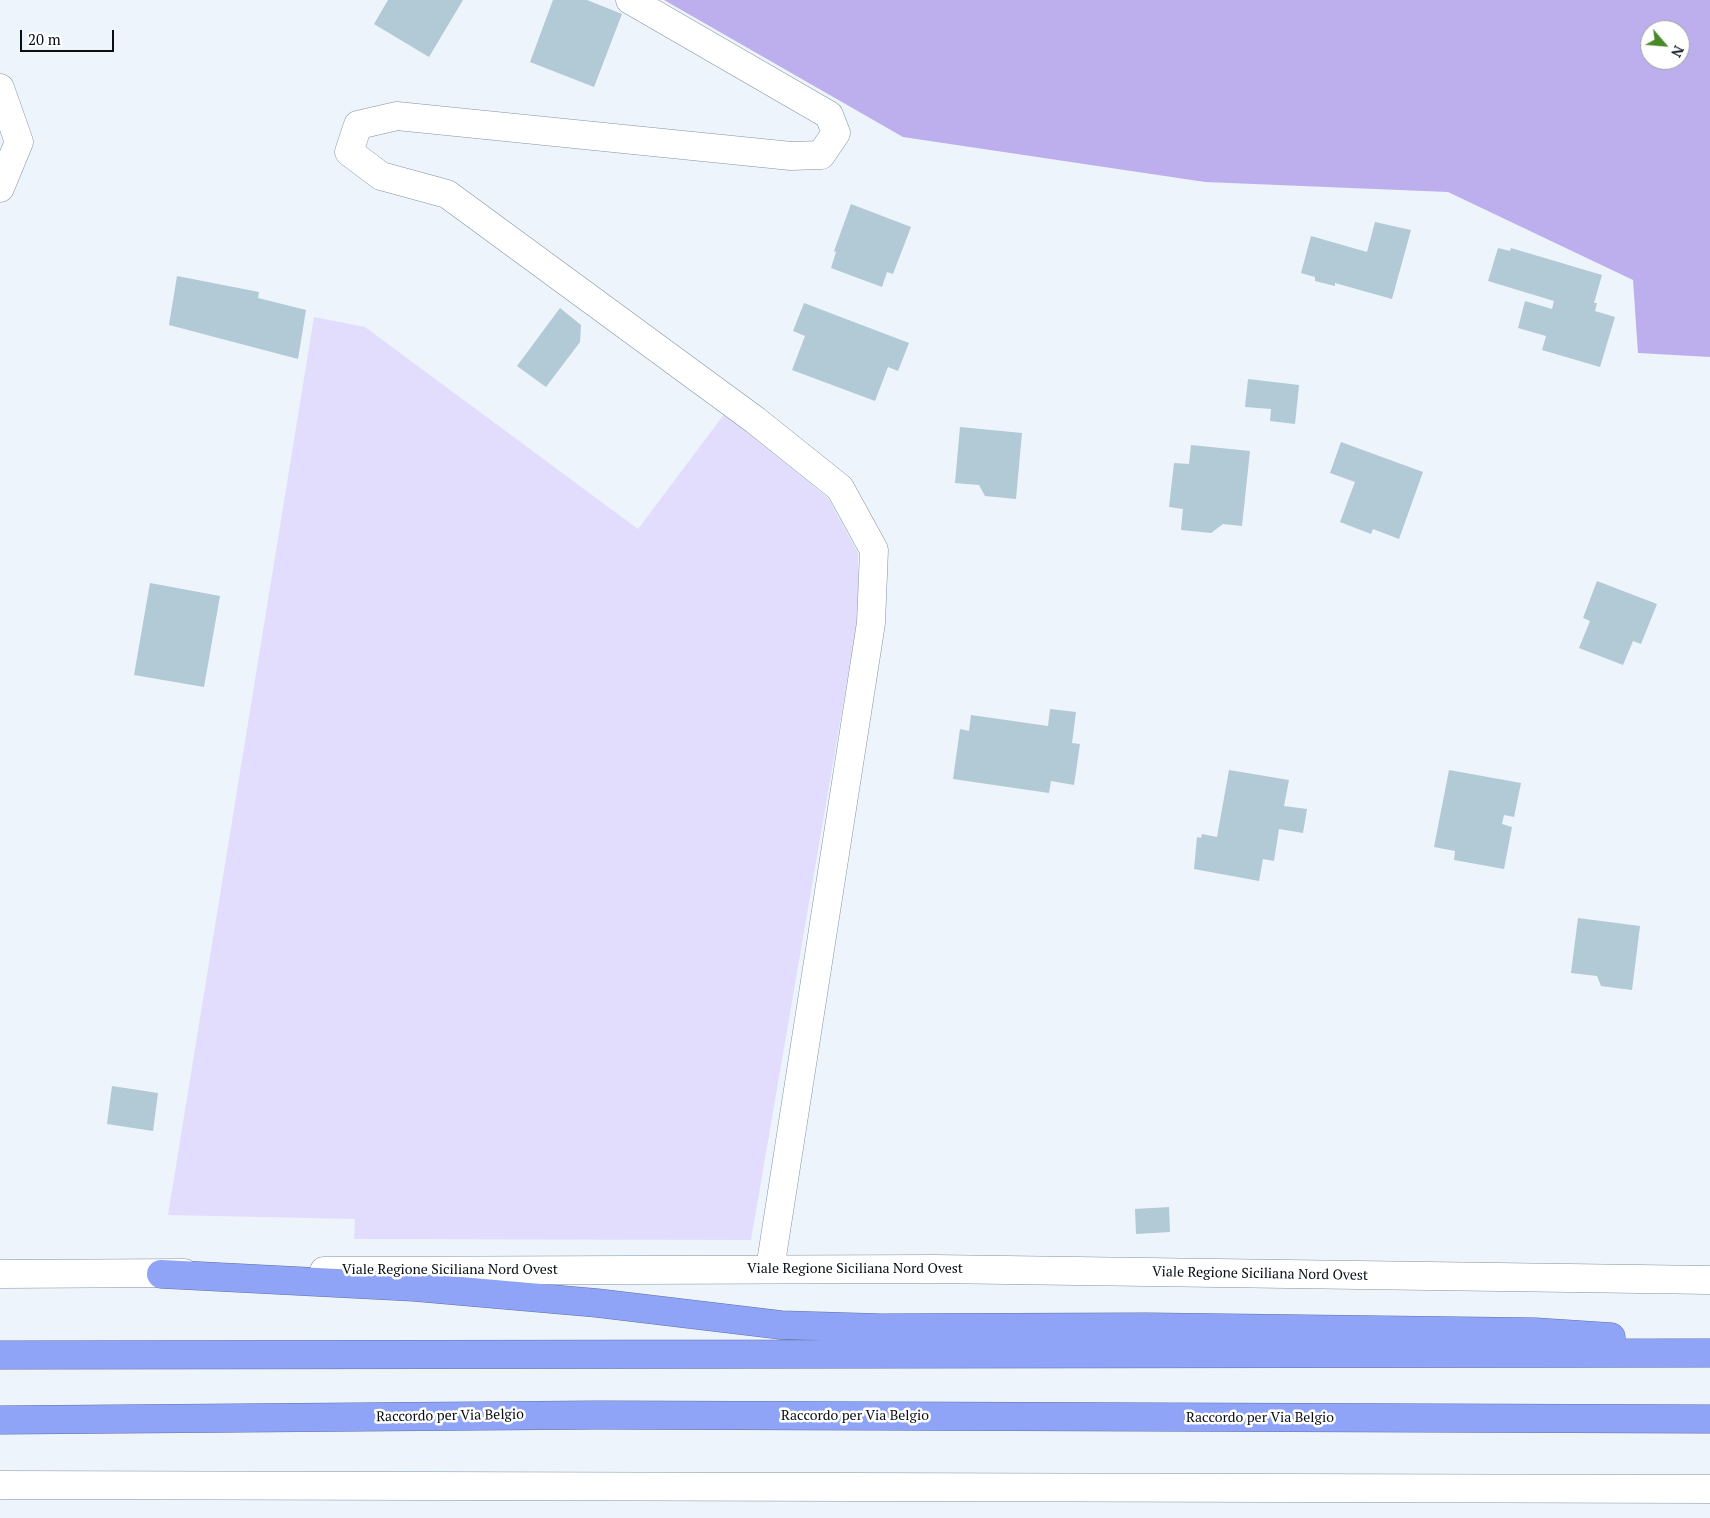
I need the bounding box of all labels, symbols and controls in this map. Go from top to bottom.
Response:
scale bar [22,20,116,52]
north arrow [1640,20,1690,70]
text: 20 m [28,29,61,49]
text: N [1667,43,1689,61]
street label: Viale Regione Siciliana Nord Ovest [747,1261,963,1277]
street label: Viale Regione Siciliana Nord Ovest [342,1262,558,1278]
street label: Viale Regione Siciliana Nord Ovest [1152,1264,1368,1284]
street label: Raccordo per Via Belgio [376,1406,524,1426]
street label: Raccordo per Via Belgio [781,1408,929,1424]
street label: Raccordo per Via Belgio [1186,1410,1334,1426]

